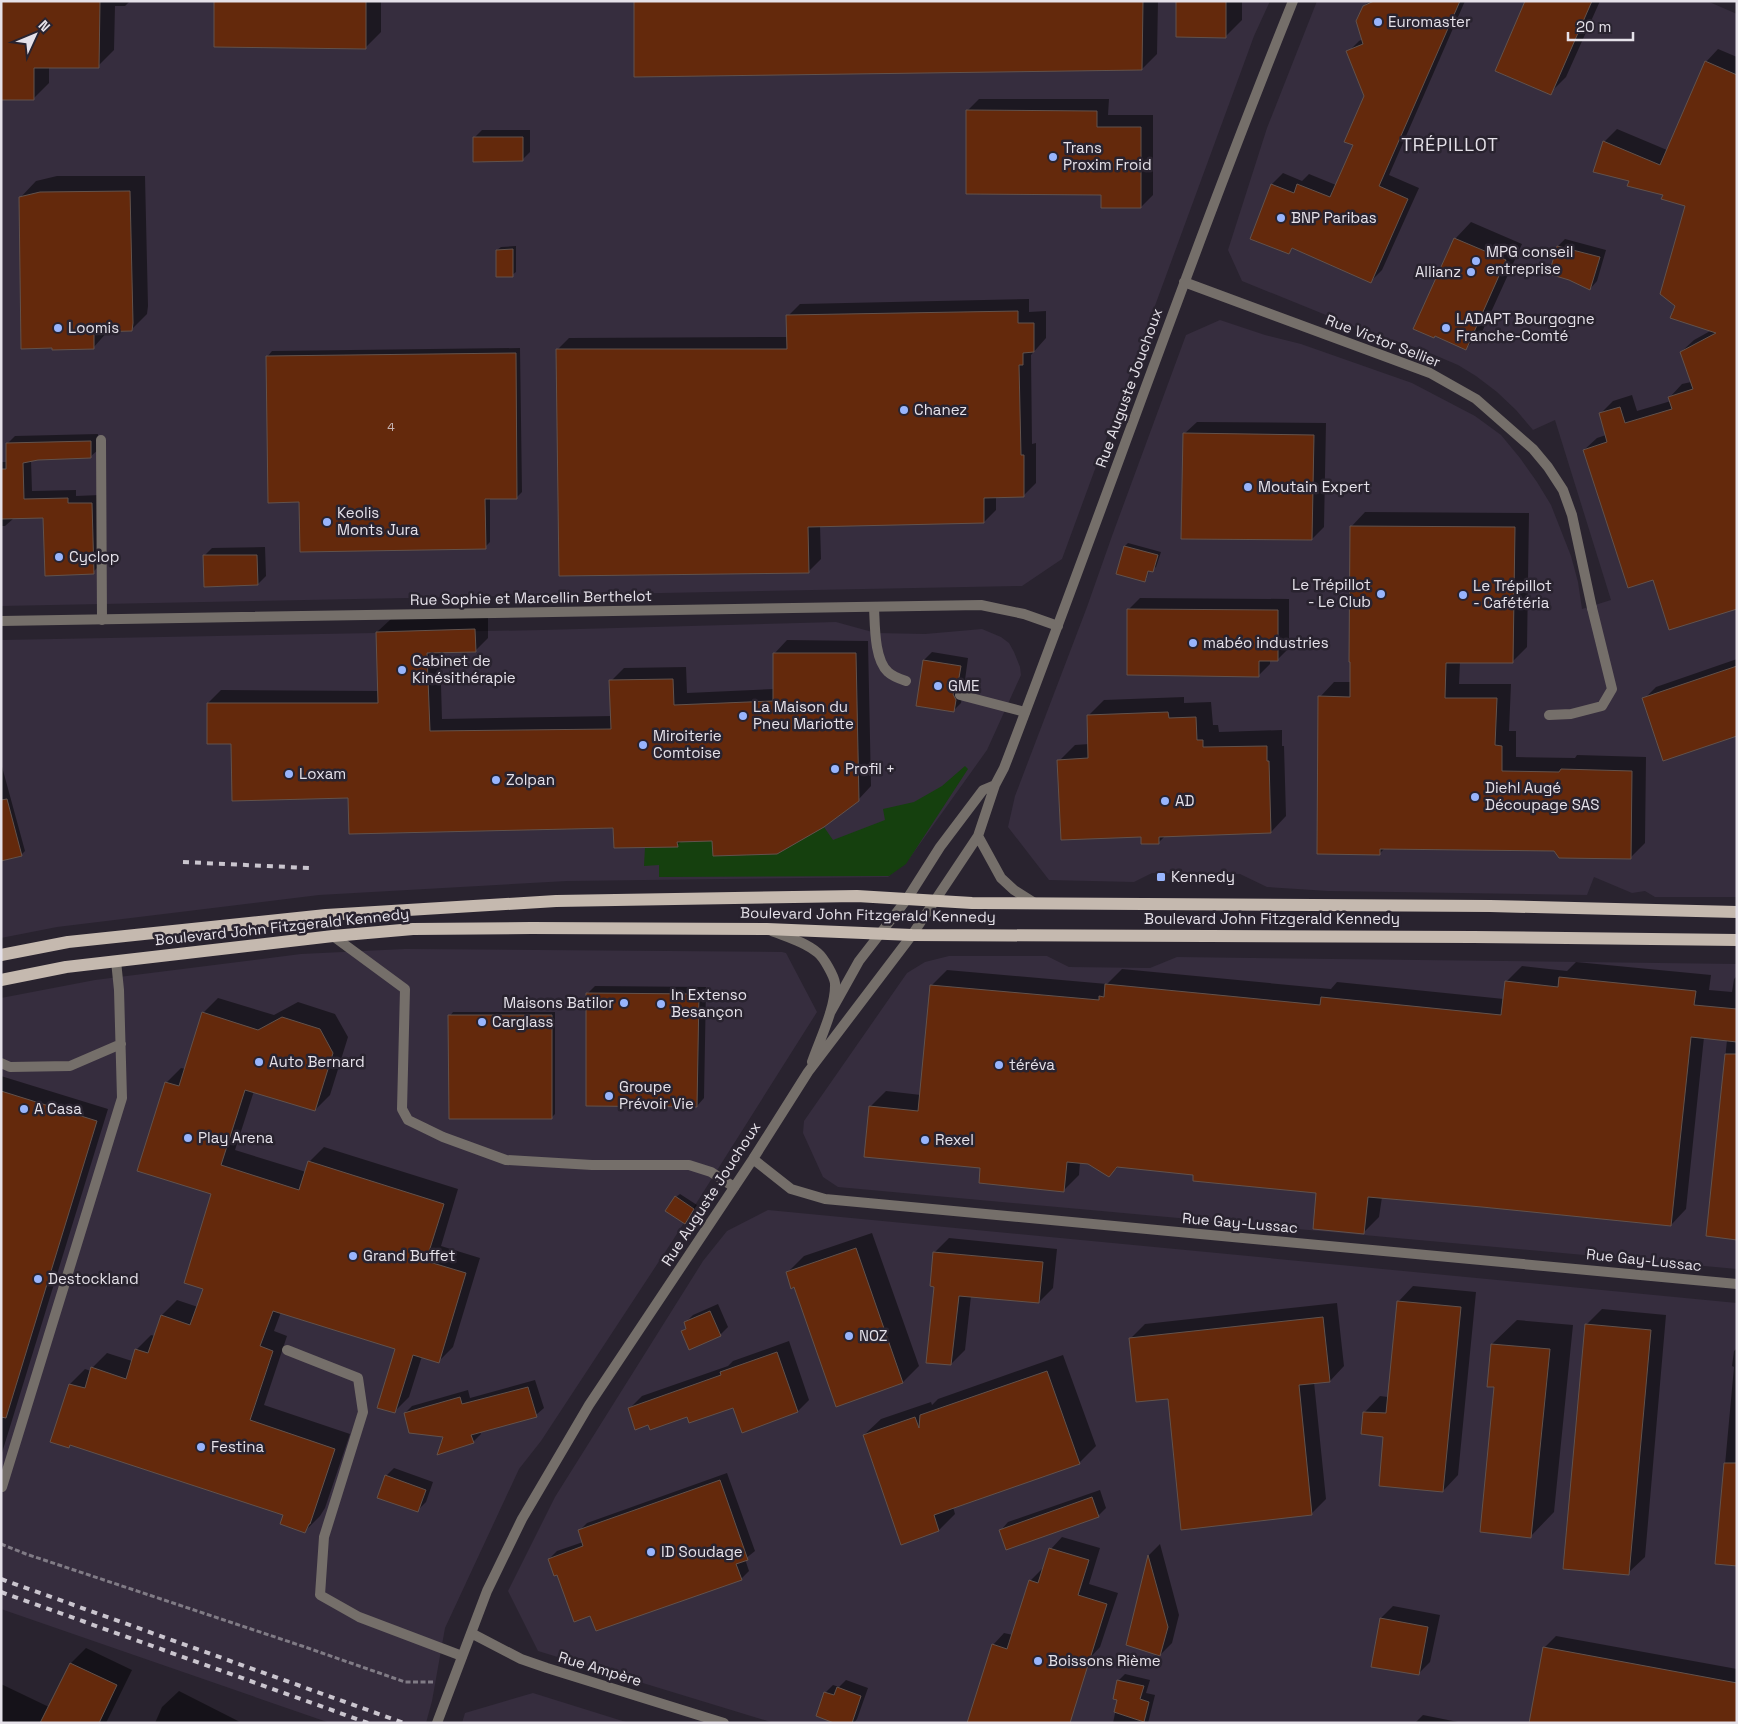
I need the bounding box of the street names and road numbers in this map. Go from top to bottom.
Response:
street label: Rue Auguste Jouchoux [1091,305,1166,470]
street label: Rue Victor Sellier [1323,310,1444,371]
street label: Rue Sophie et Marcellin Berthelot [410,586,652,609]
street label: Boulevard John Fitzgerald Kennedy [740,903,996,926]
street label: Boulevard John Fitzgerald Kennedy [154,904,410,949]
street label: Boulevard John Fitzgerald Kennedy [1144,909,1400,928]
street label: Rue Auguste Jouchoux [657,1118,764,1269]
street label: Rue Gay-Lussac [1181,1208,1299,1237]
street label: Rue Gay-Lussac [1585,1244,1703,1275]
street label: Rue Ampère [556,1647,644,1690]

